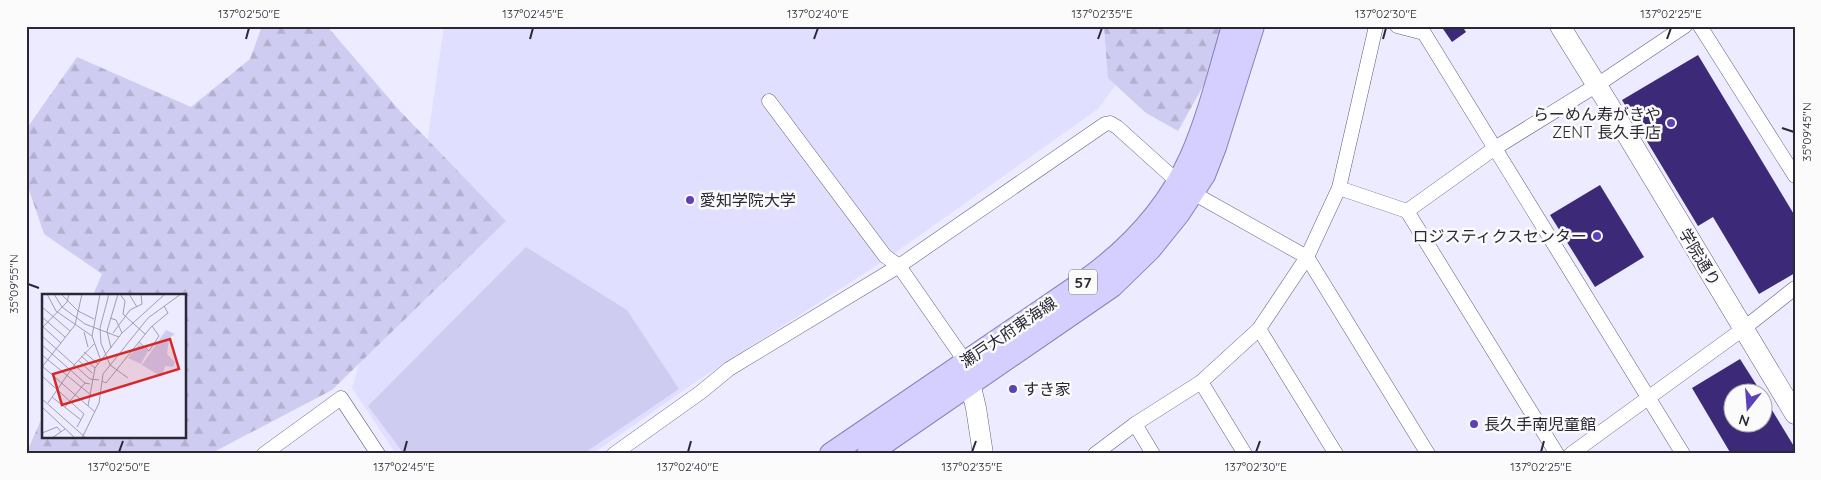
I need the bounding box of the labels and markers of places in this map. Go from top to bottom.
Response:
place label: らーめん寿がきや ZENT 長久手店 [1533,104,1661,142]
marker: らーめん寿がきや ZENT 長久手店 [1665,117,1677,129]
place label: 愛知学院大学 [700,190,796,210]
marker: 愛知学院大学 [684,194,696,206]
place label: ロジスティクスセンター [1412,226,1587,246]
marker: ロジスティクスセンター [1591,230,1603,242]
place label: すき家 [1023,379,1071,399]
marker: すき家 [1007,383,1019,395]
place label: 長久手南児童館 [1484,414,1596,434]
marker: 長久手南児童館 [1468,418,1480,430]

